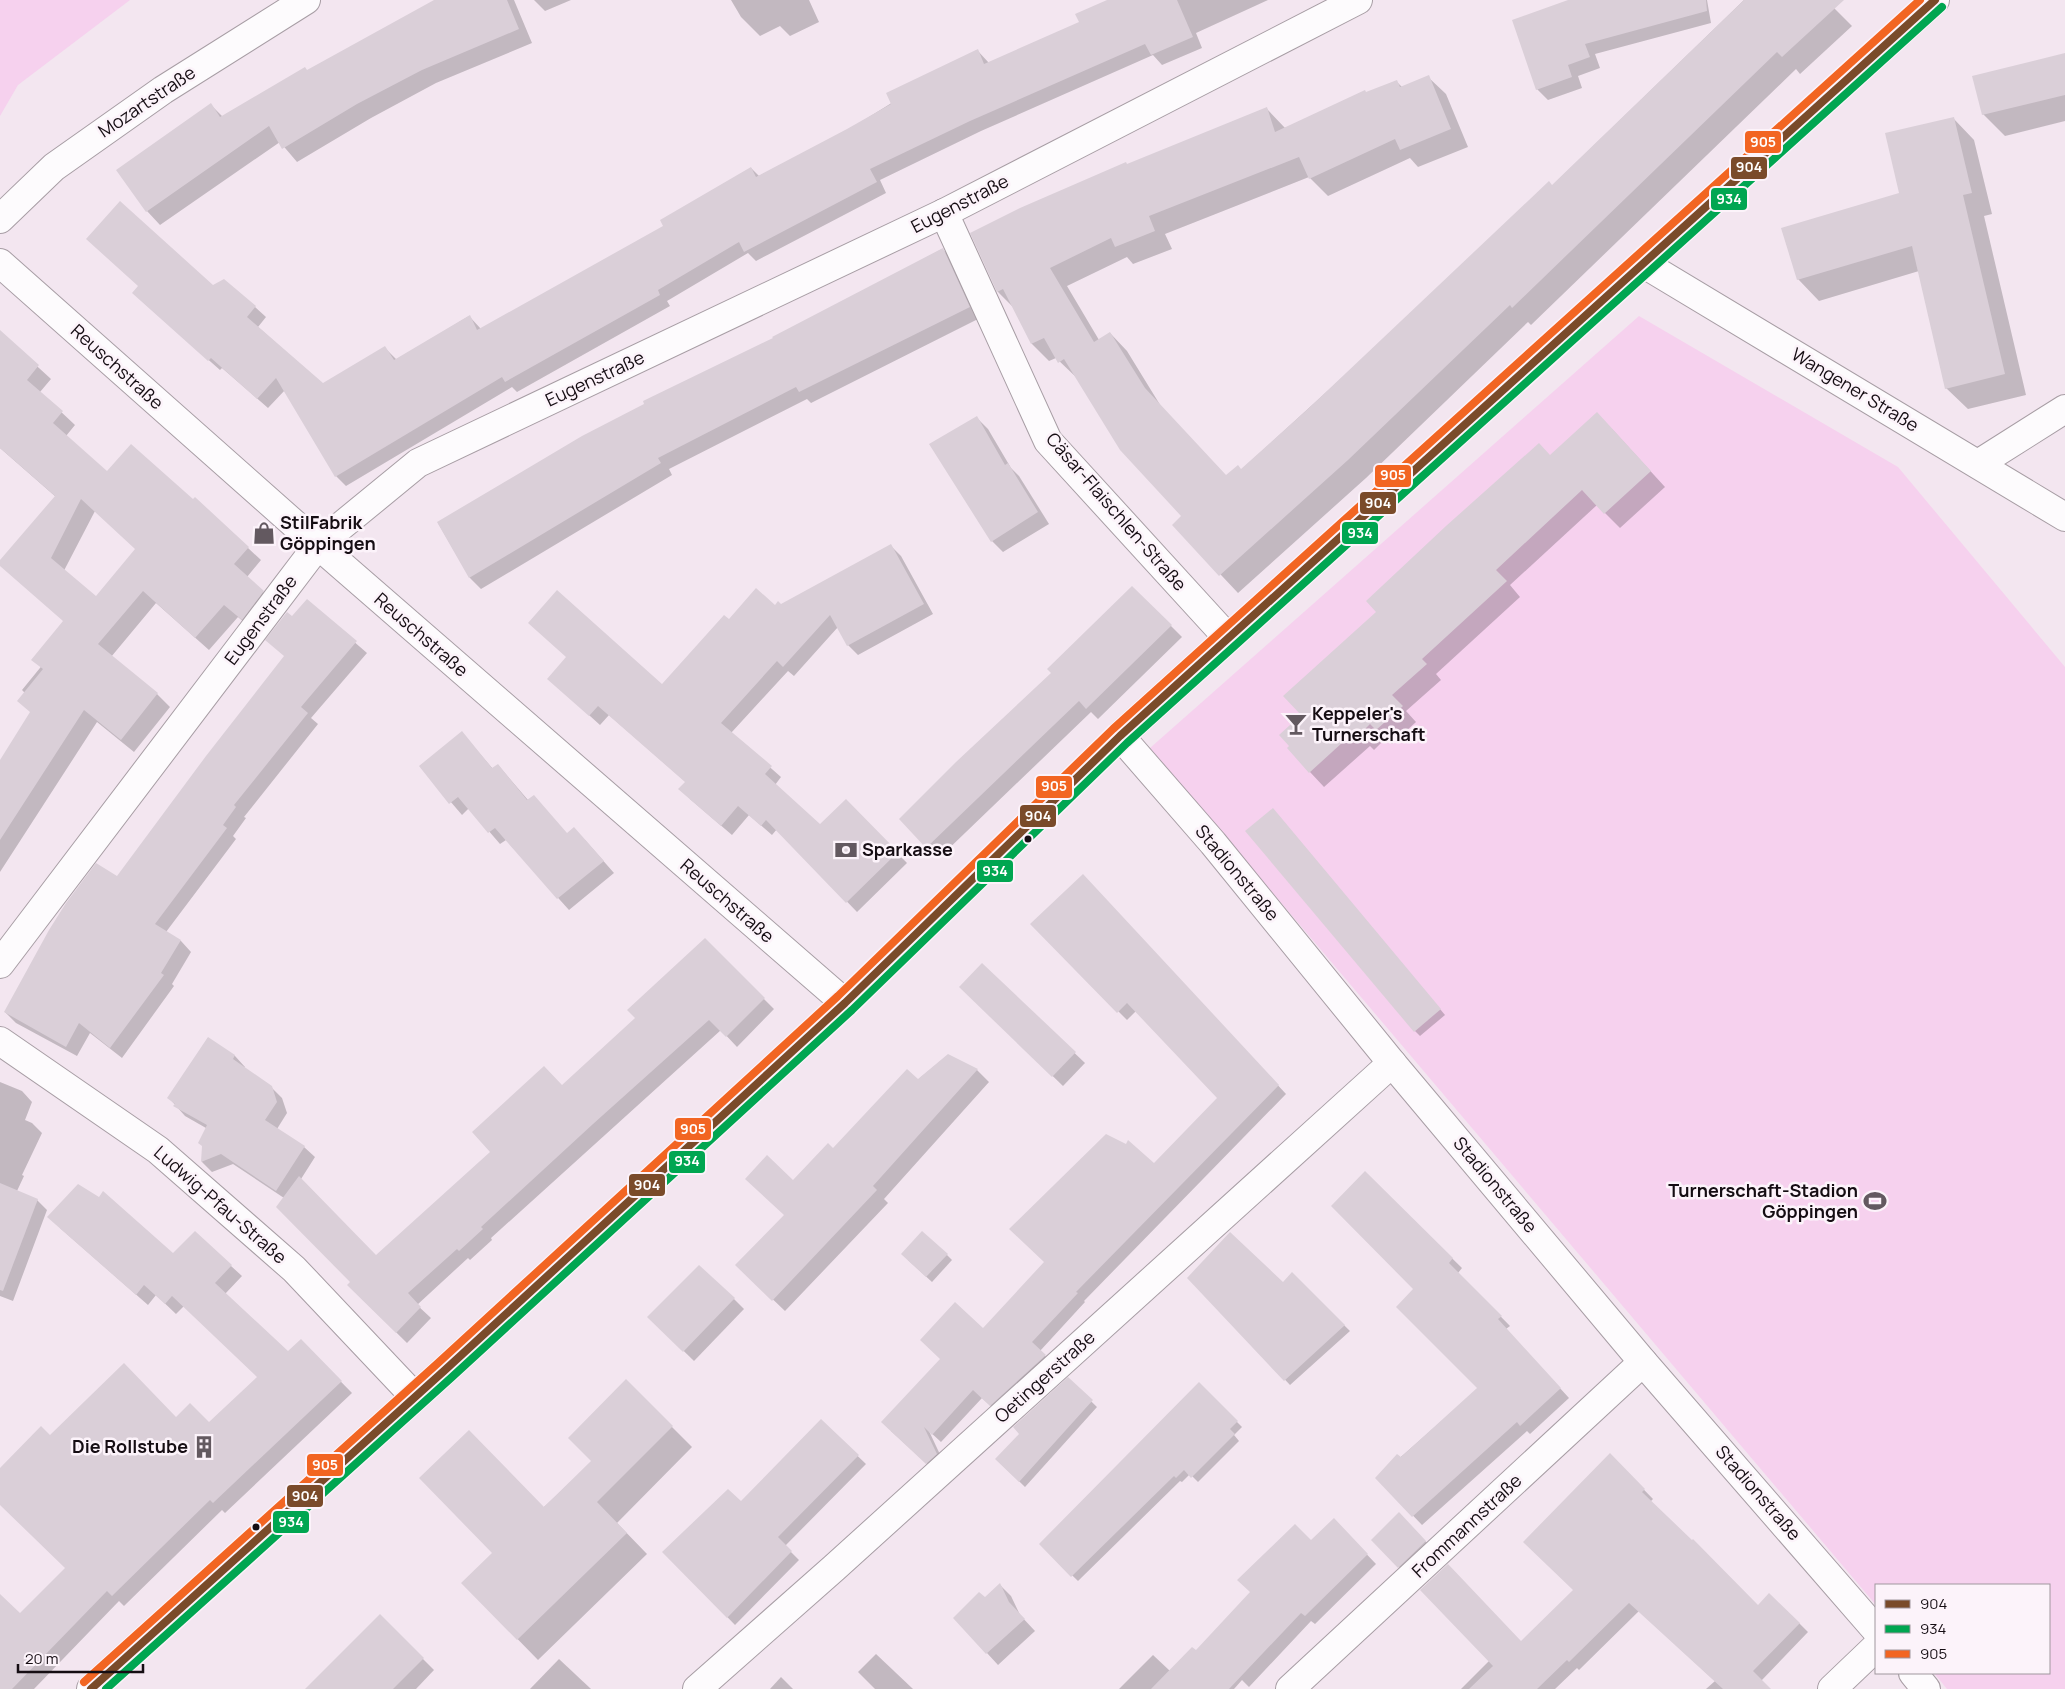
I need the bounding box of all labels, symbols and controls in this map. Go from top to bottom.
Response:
street label: Mozartstraße [93,60,200,142]
line badge: 905 [1744,130,1782,154]
text: 905 [1750,132,1776,151]
line badge: 904 [1730,156,1768,180]
text: 904 [1736,157,1762,176]
street label: Eugenstraße [907,168,1013,238]
line badge: 934 [1710,187,1748,211]
text: 934 [1716,189,1742,208]
street label: Reuschstraße [66,318,169,414]
street label: Wangener Straße [1787,342,1924,437]
street label: Eugenstraße [541,345,648,412]
street label: Cäsar-Flaischlen-Straße [1041,427,1192,596]
line badge: 905 [1374,464,1412,488]
text: 905 [1380,465,1406,484]
line badge: 904 [1359,491,1397,515]
text: 904 [1365,493,1391,512]
place label: StilFabrik Göppingen [280,510,376,555]
shop icon: StilFabrik Göppingen [251,520,277,546]
line badge: 934 [1341,521,1379,545]
text: 934 [1347,523,1373,542]
street label: Eugenstraße [219,570,302,669]
street label: Reuschstraße [370,587,474,682]
place label: Keppeler's Turnerschaft [1312,701,1426,746]
bar icon: Keppeler's Turnerschaft [1283,711,1309,737]
line badge: 905 [1035,775,1073,799]
text: 905 [1041,776,1067,795]
line badge: 904 [1019,804,1057,828]
text: 904 [1025,806,1051,825]
street label: Stadionstraße [1190,819,1285,926]
unlabelled marker [1023,834,1033,844]
bank icon: Sparkasse [833,837,859,863]
place label: Sparkasse [862,837,953,861]
street label: Reuschstraße [676,853,780,948]
line badge: 934 [976,859,1014,883]
text: 934 [982,861,1008,880]
line badge: 905 [674,1117,712,1141]
text: 905 [680,1119,706,1138]
street label: Stadionstraße [1448,1131,1543,1238]
street label: Ludwig-Pfau-Straße [149,1140,292,1269]
line badge: 934 [668,1150,706,1174]
text: 934 [674,1151,700,1170]
line badge: 904 [628,1173,666,1197]
text: 904 [634,1175,660,1194]
place label: Turnerschaft-Stadion Göppingen [1668,1178,1858,1223]
sports icon: Turnerschaft-Stadion Göppingen [1862,1188,1888,1214]
street label: Oetingerstraße [989,1325,1100,1428]
place label: Die Rollstube [72,1434,188,1458]
building icon: Die Rollstube [191,1434,217,1460]
street label: Stadionstraße [1711,1440,1807,1545]
line badge: 905 [306,1453,344,1477]
text: 905 [312,1455,338,1474]
street label: Frommannstraße [1406,1468,1526,1582]
line badge: 904 [286,1484,324,1508]
text: 904 [292,1486,318,1505]
line badge: 934 [272,1510,310,1534]
text: 934 [278,1512,304,1531]
unlabelled marker [251,1522,261,1532]
legend [1875,1584,2050,1674]
text: 904 [1920,1593,1947,1614]
text: 934 [1920,1618,1947,1639]
scale bar [18,1642,142,1674]
text: 905 [1920,1643,1947,1664]
text: 20 m [25,1648,58,1669]

